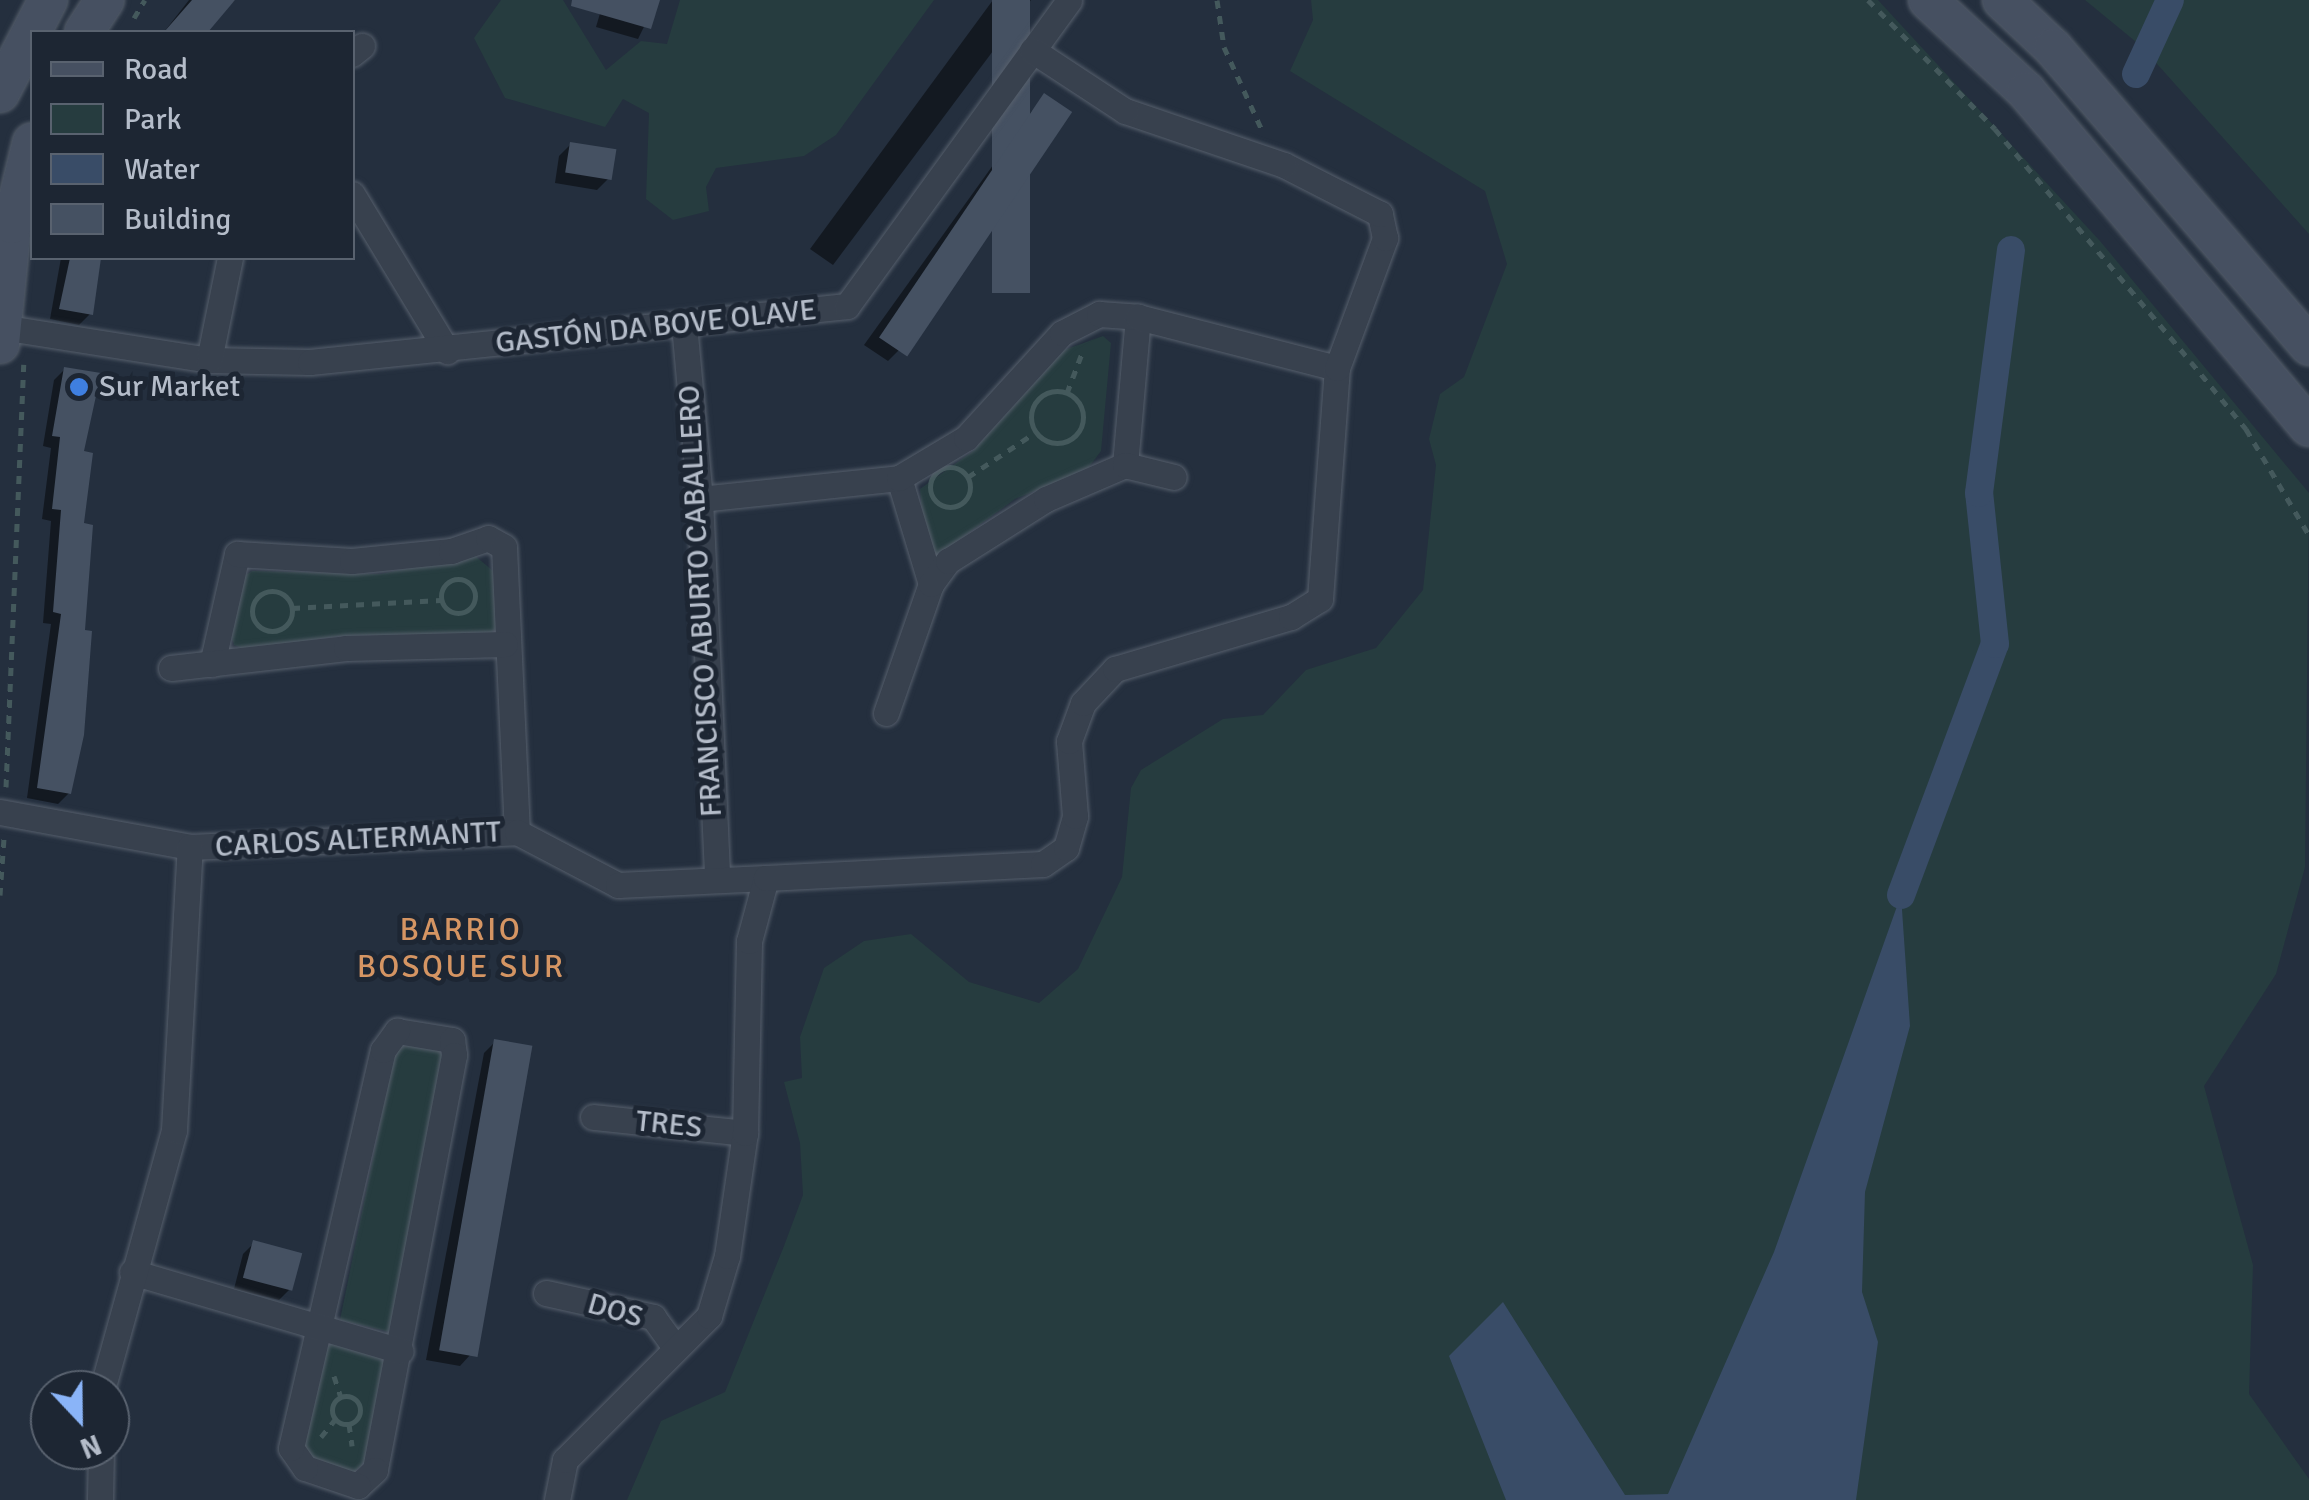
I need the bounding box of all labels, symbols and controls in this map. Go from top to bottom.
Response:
legend [30,30,355,260]
text: Road [124,51,188,88]
text: Park [124,101,182,138]
text: Water [124,151,200,188]
text: Building [124,201,231,238]
street label: GASTÓN DA BOVE OLAVE [494,292,818,362]
place label: Sur Market [99,369,240,405]
marker: Sur Market [68,376,90,398]
street label: FRANCISCO ABURTO CABALLERO [672,384,730,818]
street label: CARLOS ALTERMANTT [214,815,502,865]
district label: BARRIO BOSQUE SUR [357,912,565,987]
street label: TRES [634,1104,704,1146]
street label: DOS [583,1286,647,1336]
north arrow [30,1370,130,1470]
text: N [75,1427,106,1465]

